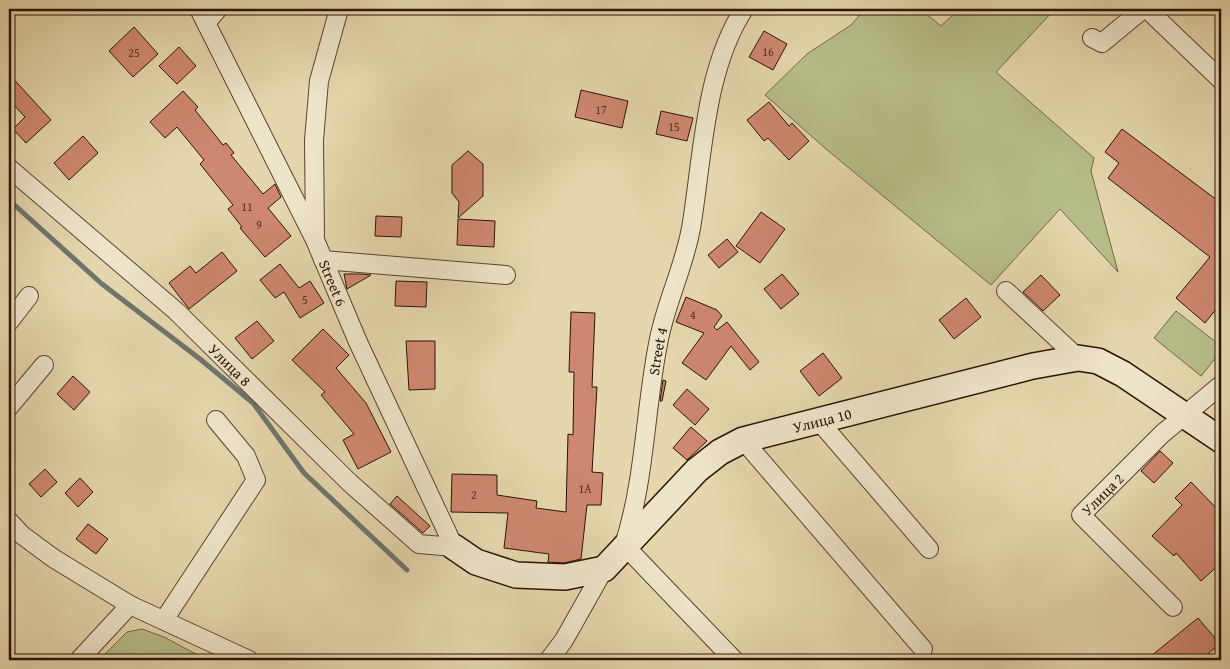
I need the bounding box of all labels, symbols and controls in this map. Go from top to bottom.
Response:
house number: 16 [762,43,774,60]
house number: 25 [128,44,140,61]
house number: 17 [595,101,607,118]
house number: 15 [668,118,680,135]
house number: 11 [241,198,253,215]
house number: 9 [256,216,262,233]
street label: Street 6 [314,257,352,309]
house number: 5 [302,291,308,308]
house number: 4 [690,306,696,323]
street label: Street 4 [642,325,672,377]
street label: Улица 8 [204,339,256,390]
street label: Улица 10 [790,402,854,437]
street label: Улица 2 [1076,468,1128,520]
house number: 1А [578,480,592,497]
house number: 2 [471,486,477,503]

